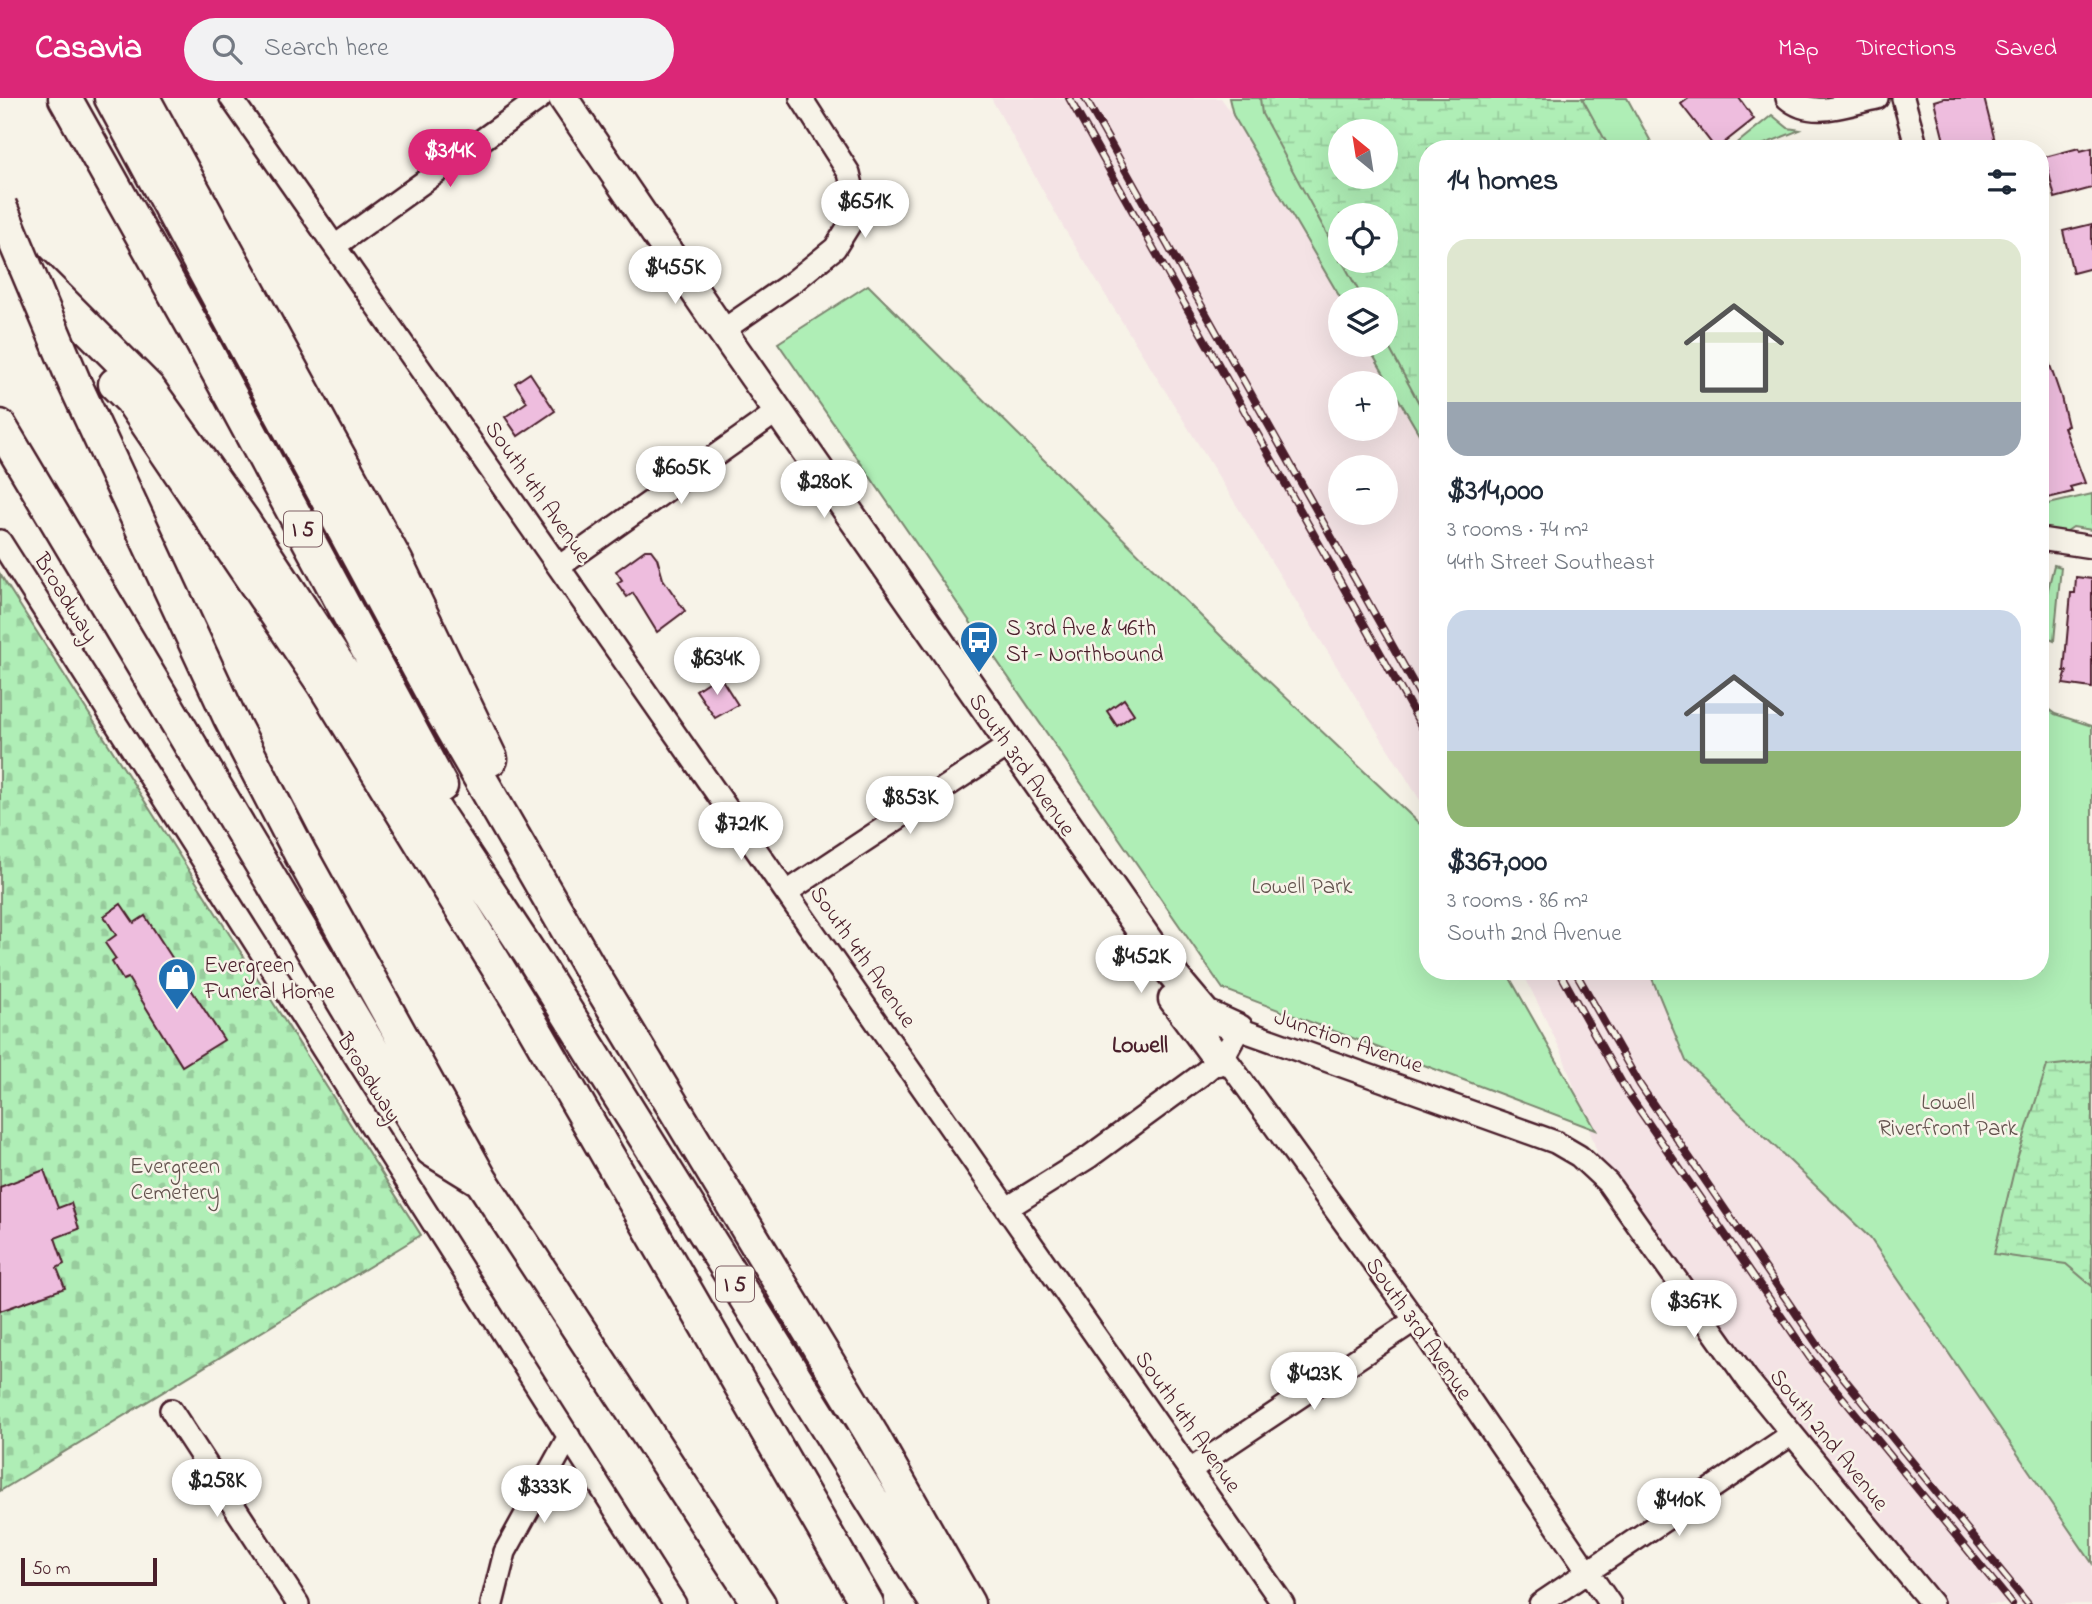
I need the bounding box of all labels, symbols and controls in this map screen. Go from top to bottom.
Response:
search box [184,18,674,81]
text: Casavia [35,25,142,73]
icon: search [208,30,246,68]
text: Search here [264,30,389,68]
text: Map [1778,32,1819,67]
text: Directions [1857,32,1956,67]
text: Saved [1994,32,2057,67]
north arrow [1328,119,1398,189]
map controls [1328,119,1398,525]
pin: $314K [401,130,499,189]
text: $314K [424,135,476,168]
text: 14 homes [1447,160,1558,204]
icon: filters [1983,163,2021,201]
pin: $651K [816,180,914,240]
text: $651K [837,186,893,219]
button: locate [1328,203,1398,273]
pin: $455K [626,246,724,306]
text: $455K [645,252,705,285]
icon: home [1671,285,1797,411]
button: layers [1328,287,1398,357]
button: + [1328,371,1398,441]
street label: South 4th Avenue [476,415,599,571]
pin: $605K [632,446,730,506]
text: $605K [652,452,710,485]
button: − [1328,455,1398,525]
pin: $280K [775,460,873,520]
text: $280K [796,466,852,499]
text: $314,000 [1447,470,1543,514]
road number: I 5 [284,512,322,546]
text: 3 rooms · 74 m² [1447,514,1589,547]
street label: Broadway [22,546,105,651]
text: 44th Street Southeast [1447,547,1655,580]
place label: S 3rd Ave & 46th St - Northbound [1006,613,1163,672]
bus stop icon: S 3rd Ave & 46th St - Northbound [958,619,1000,674]
pin: $634K [668,638,766,697]
text: $634K [690,643,744,676]
icon: home [1671,656,1797,782]
street label: South 3rd Avenue [959,687,1083,844]
pin: $853K [861,776,959,836]
text: $853K [882,782,938,815]
pin: $721K [692,802,790,862]
text: $721K [714,808,768,841]
text: $367,000 [1447,841,1547,885]
park label: Lowell Park [1252,871,1353,904]
street label: South 4th Avenue [801,880,924,1036]
text: 3 rooms · 86 m² [1447,885,1588,918]
text: South 2nd Avenue [1447,918,1621,951]
pin: $452K [1092,936,1190,995]
text: $452K [1111,941,1171,974]
place label: Evergreen Funeral Home [203,950,335,1009]
shop icon: Evergreen Funeral Home [156,956,198,1011]
street label: Junction Avenue [1269,1001,1428,1084]
street label: Broadway [325,1026,408,1131]
district label: Lowell [1112,1029,1168,1064]
park label: Lowell Riverfront Park [1878,1087,2019,1146]
park label: Evergreen Cemetery [130,1151,220,1212]
street label: South 3rd Avenue [1356,1251,1480,1408]
road number: I 5 [716,1266,754,1302]
pin: $367K [1645,1280,1743,1340]
text: $367K [1667,1286,1721,1319]
street label: South 4th Avenue [1126,1345,1249,1501]
pin: $423K [1265,1352,1363,1412]
text: $423K [1286,1358,1342,1391]
street label: South 2nd Avenue [1760,1362,1896,1519]
pin: $258K [168,1460,266,1519]
text: $258K [188,1465,246,1498]
pin: $333K [495,1466,593,1525]
text: $333K [517,1471,571,1504]
pin: $410K [1630,1478,1728,1538]
text: $410K [1653,1484,1705,1517]
scale bar [21,1555,158,1587]
text: 50 m [32,1556,71,1583]

